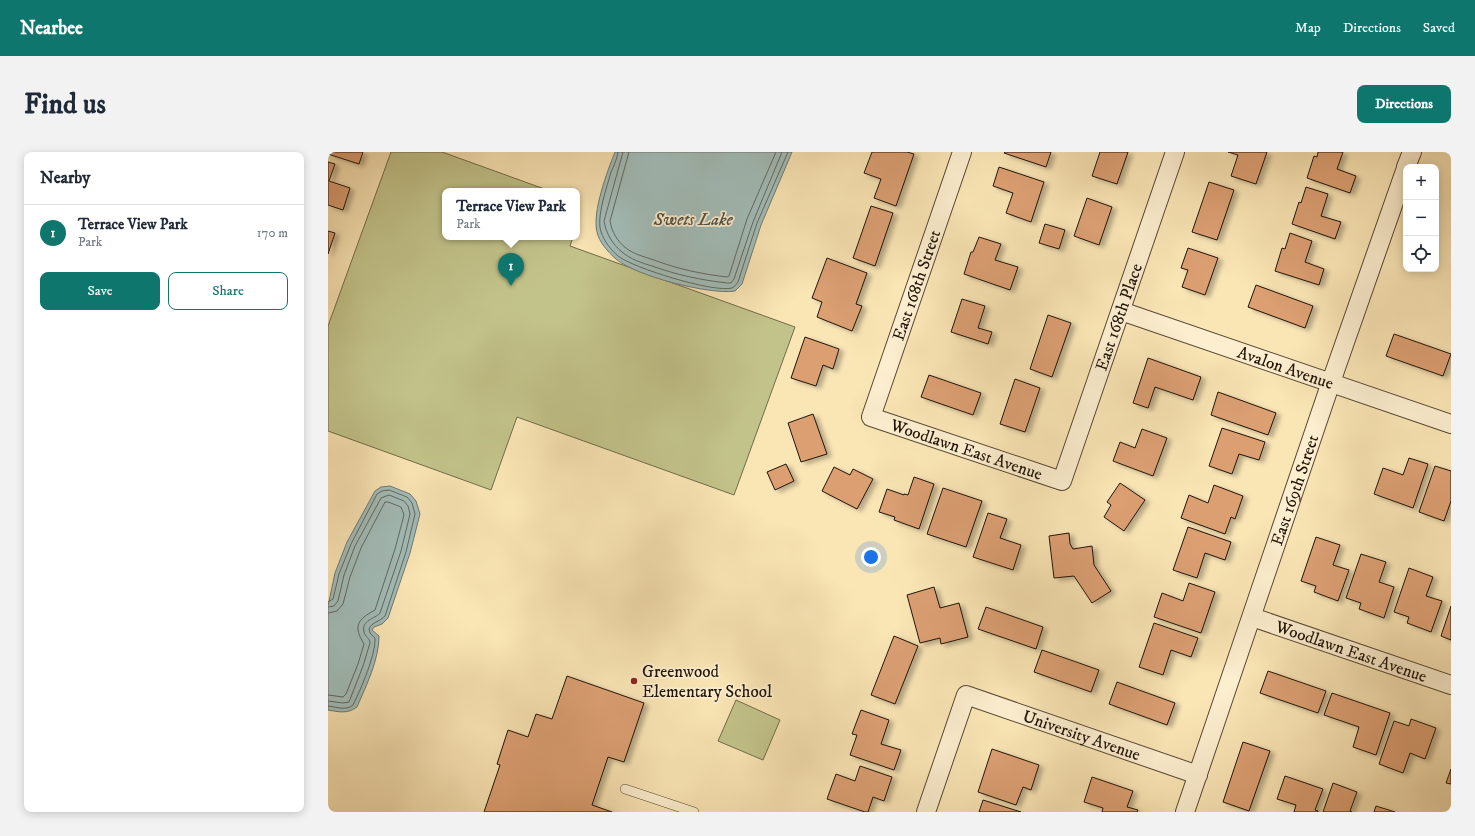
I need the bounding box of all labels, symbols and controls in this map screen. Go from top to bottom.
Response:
text: Nearbee [20,17,83,40]
text: Map [1295,19,1321,37]
text: Directions [1343,19,1401,37]
text: Saved [1423,19,1455,37]
button: Directions [1357,85,1451,123]
text: Find us [24,87,106,122]
map controls [1403,164,1439,272]
button: + [1403,164,1439,200]
text: Nearby [40,167,90,189]
popup [442,188,580,240]
text: Terrace View Park [456,197,566,216]
button: − [1403,200,1439,236]
water label: Swets Lake [652,209,733,231]
text: Terrace View Park [78,215,188,234]
text: Park [456,216,480,232]
text: 1 [51,225,55,241]
text: 170 m [257,225,288,241]
street label: East 168th Street [888,226,946,344]
text: Park [78,234,102,250]
button: locate [1403,236,1439,272]
pin: 1 [498,253,524,286]
street label: East 168th Place [1091,261,1148,374]
button: Save [40,272,160,310]
button: Share [168,272,288,310]
street label: Avalon Avenue [1234,342,1336,395]
street label: Woodlawn East Avenue [887,414,1045,486]
street label: East 169th Street [1266,431,1324,549]
your location [861,547,881,567]
street label: Woodlawn East Avenue [1271,616,1430,688]
place label: Greenwood Elementary School [642,661,772,703]
marker: Greenwood Elementary School [629,676,639,686]
street label: University Avenue [1020,705,1143,766]

